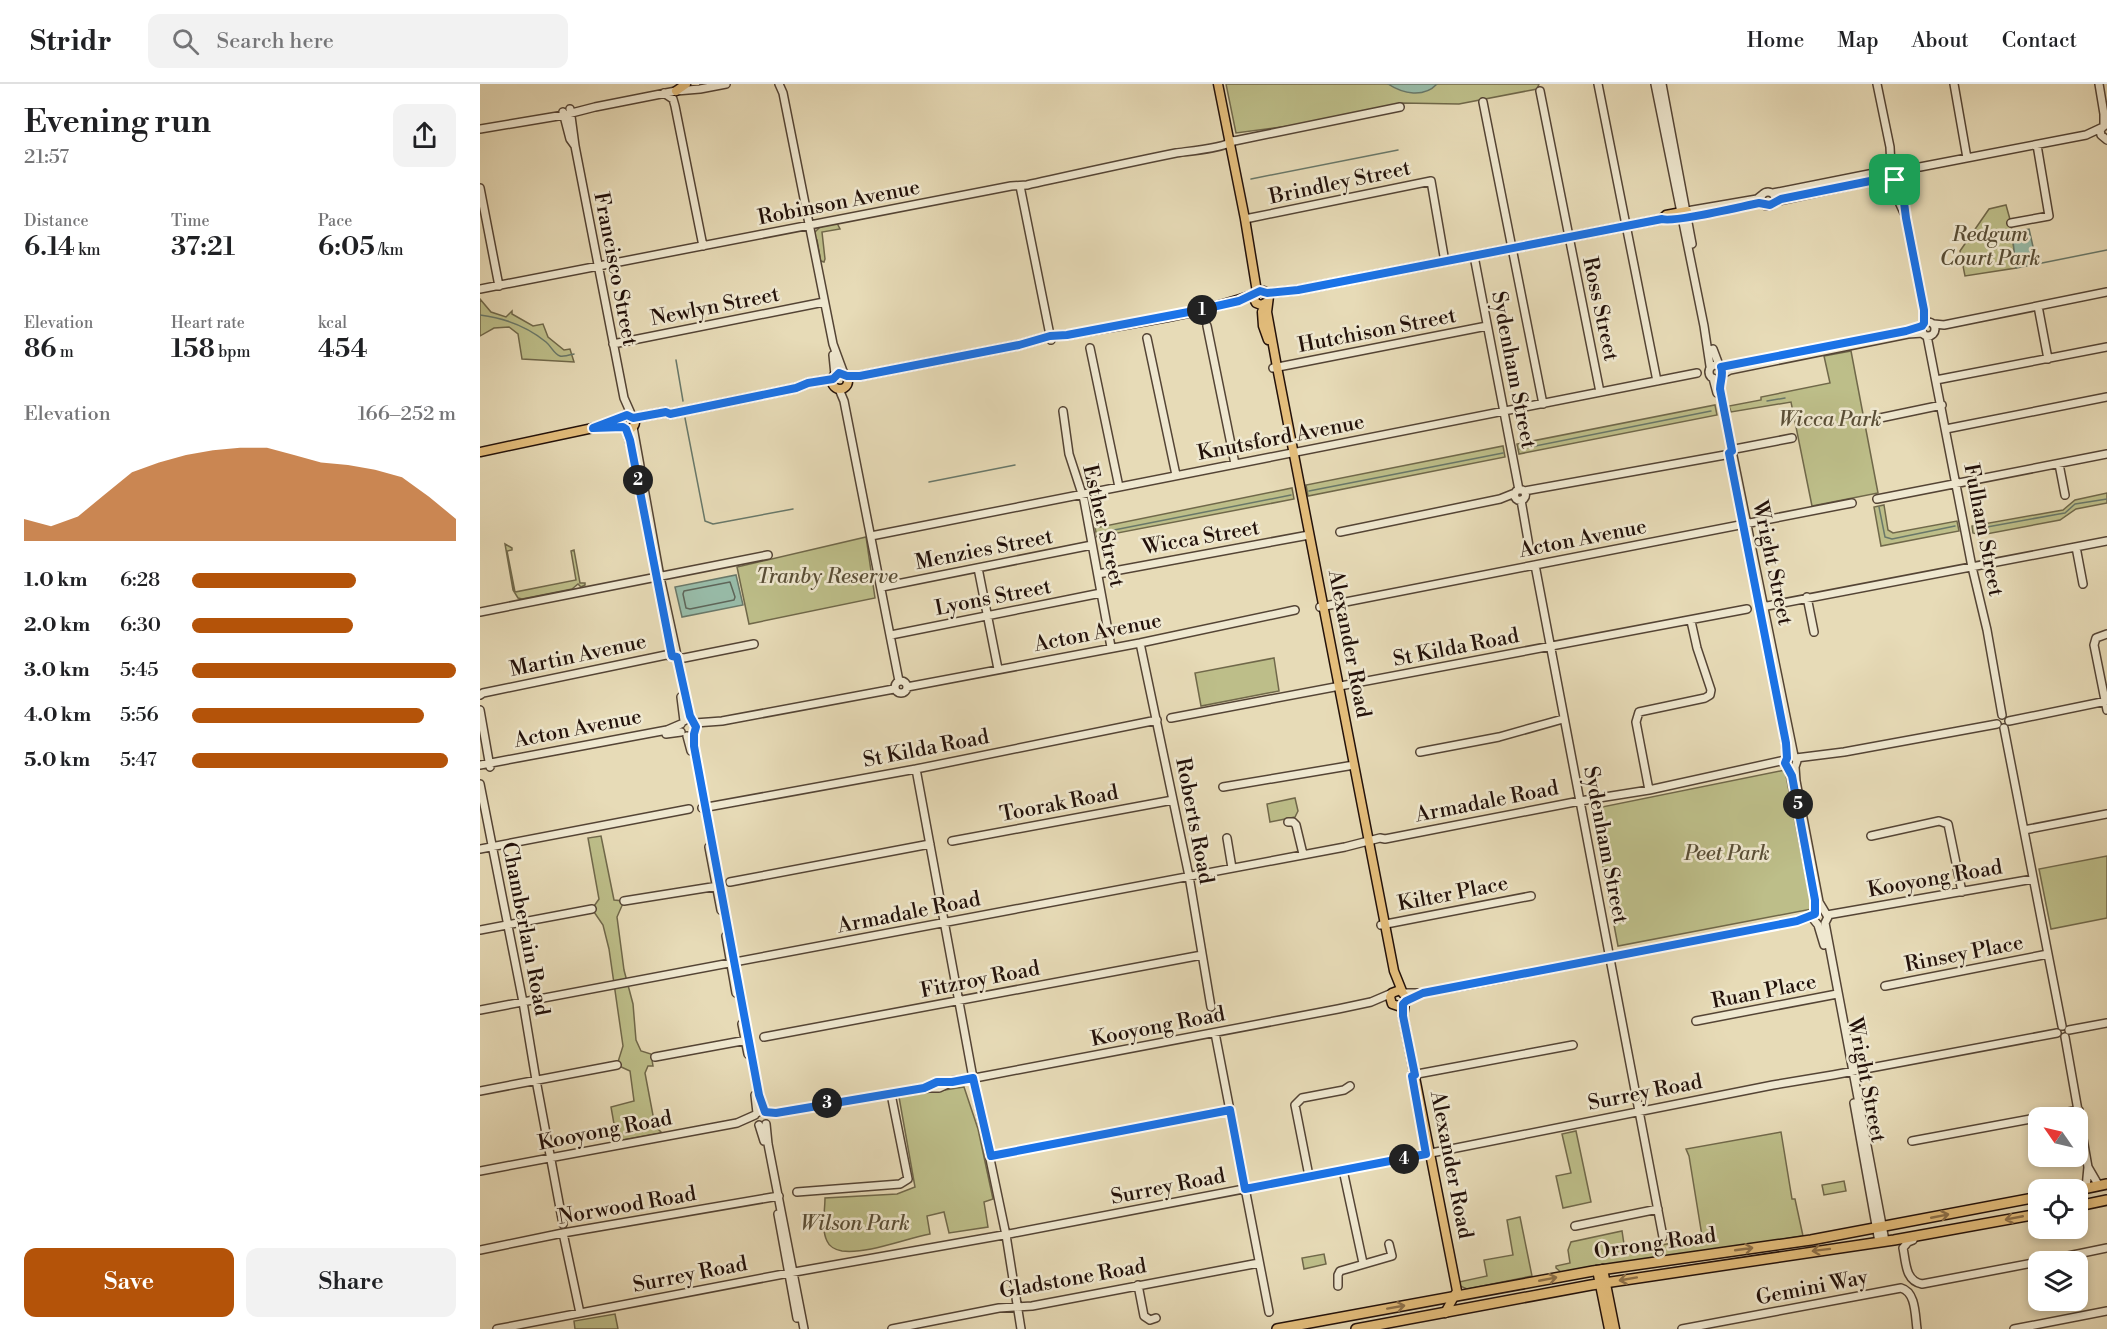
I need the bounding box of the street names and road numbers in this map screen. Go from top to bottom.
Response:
street label: Brindley Street [1266,155,1414,211]
street label: Robinson Avenue [756,175,922,231]
street label: Francisco Street [587,190,643,349]
street label: Ross Street [1576,255,1624,364]
street label: Newlyn Street [648,282,782,332]
street label: Sydenham Street [1485,289,1541,451]
street label: Hutchison Street [1296,303,1459,359]
street label: Knutsford Avenue [1195,409,1367,467]
street label: Fulham Street [1957,461,2009,599]
street label: Esther Street [1076,462,1130,590]
street label: Wright Street [1746,497,1798,628]
street label: Acton Avenue [1516,514,1649,564]
street label: Wicca Street [1139,515,1262,561]
street label: Menzies Street [913,524,1056,576]
street label: Alexander Road [1322,567,1376,720]
street label: Lyons Street [933,574,1054,622]
street label: Acton Avenue [1031,608,1164,658]
street label: St Kilda Road [1391,623,1521,673]
street label: Martin Avenue [507,629,649,683]
street label: Acton Avenue [511,704,644,754]
street label: St Kilda Road [861,724,991,774]
street label: Roberts Road [1169,756,1219,886]
street label: Sydenham Street [1577,764,1633,926]
street label: Armadale Road [1412,775,1561,829]
street label: Toorak Road [998,780,1120,828]
street label: Chamberlain Road [495,840,555,1018]
street label: Kooyong Road [1866,854,2004,904]
street label: Kilter Place [1395,871,1511,917]
street label: Armadale Road [834,886,983,940]
street label: Rinsey Place [1902,930,2026,978]
street label: Fitzroy Road [918,956,1042,1004]
street label: Ruan Place [1709,969,1819,1015]
street label: Kooyong Road [1089,1001,1227,1053]
street label: Wright Street [1841,1014,1891,1145]
street label: Surrey Road [1586,1069,1705,1117]
street label: Alexander Road [1424,1088,1478,1241]
street label: Kooyong Road [536,1105,674,1157]
street label: Surrey Road [1109,1163,1228,1211]
street label: Norwood Road [556,1181,698,1231]
street label: Orrong Road [1592,1223,1718,1265]
street label: Surrey Road [631,1251,750,1299]
street label: Gladstone Road [997,1253,1149,1305]
street label: Gemini Way [1754,1264,1871,1312]

